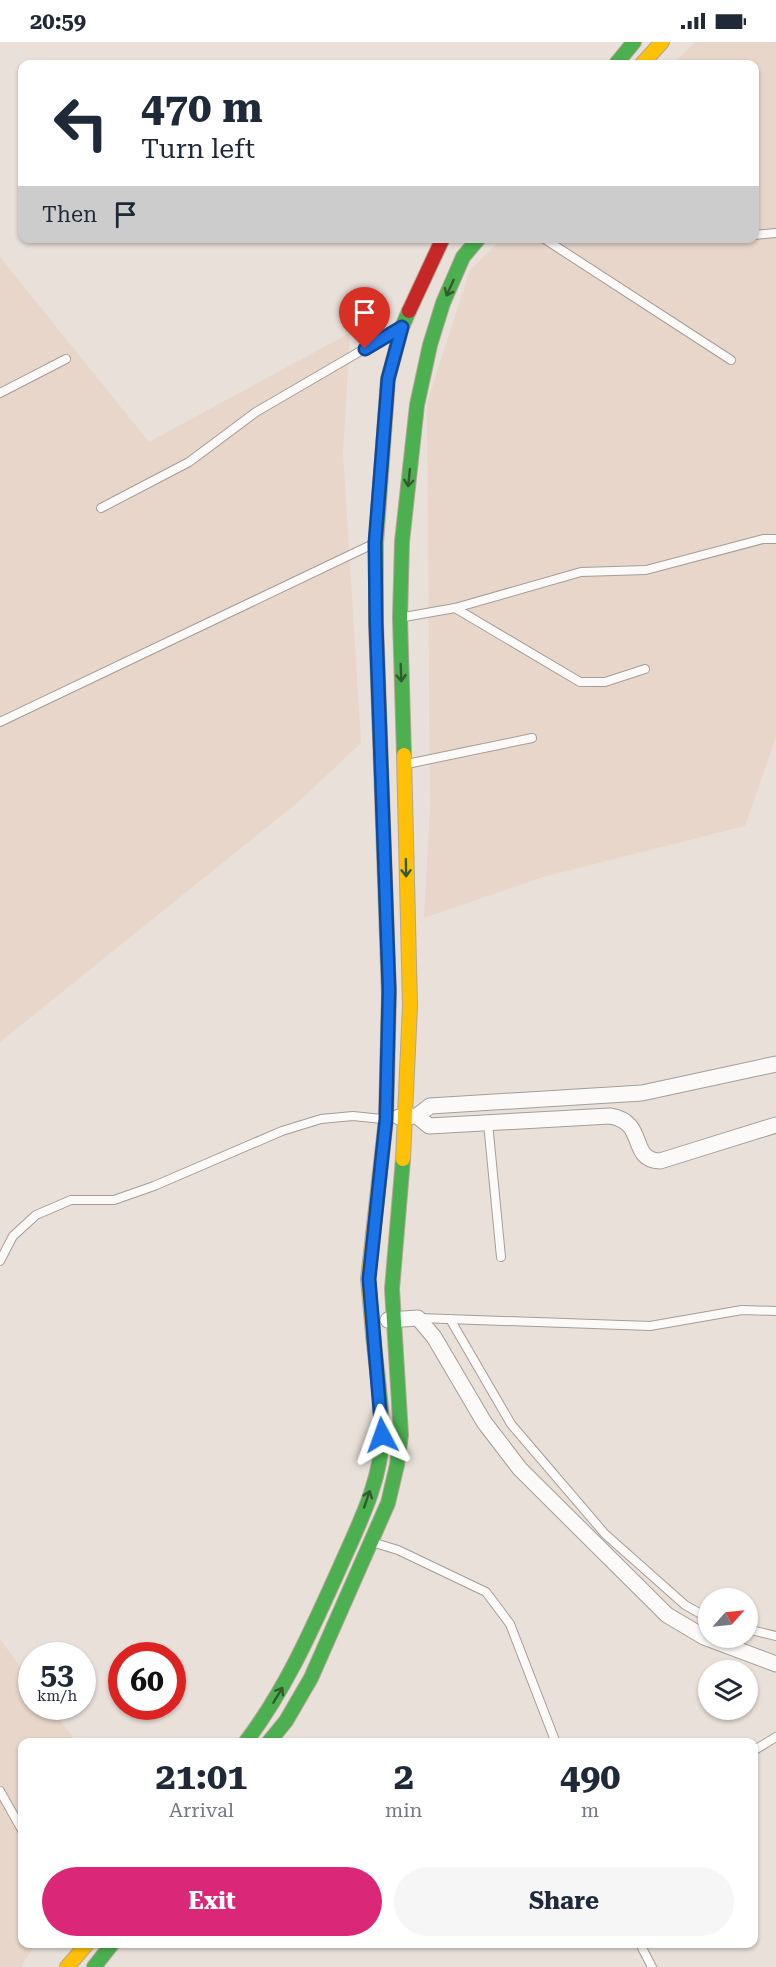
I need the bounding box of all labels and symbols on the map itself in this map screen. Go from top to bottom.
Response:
one-way arrow [443,279,455,297]
pin [339,287,390,349]
one-way arrow [403,468,414,487]
one-way arrow [396,662,407,682]
one-way arrow [401,857,412,877]
position arrow [350,1403,414,1467]
one-way arrow [363,1490,374,1509]
north arrow [698,1588,758,1648]
speed limit sign: 60 [108,1642,186,1720]
one-way arrow [272,1687,284,1704]

